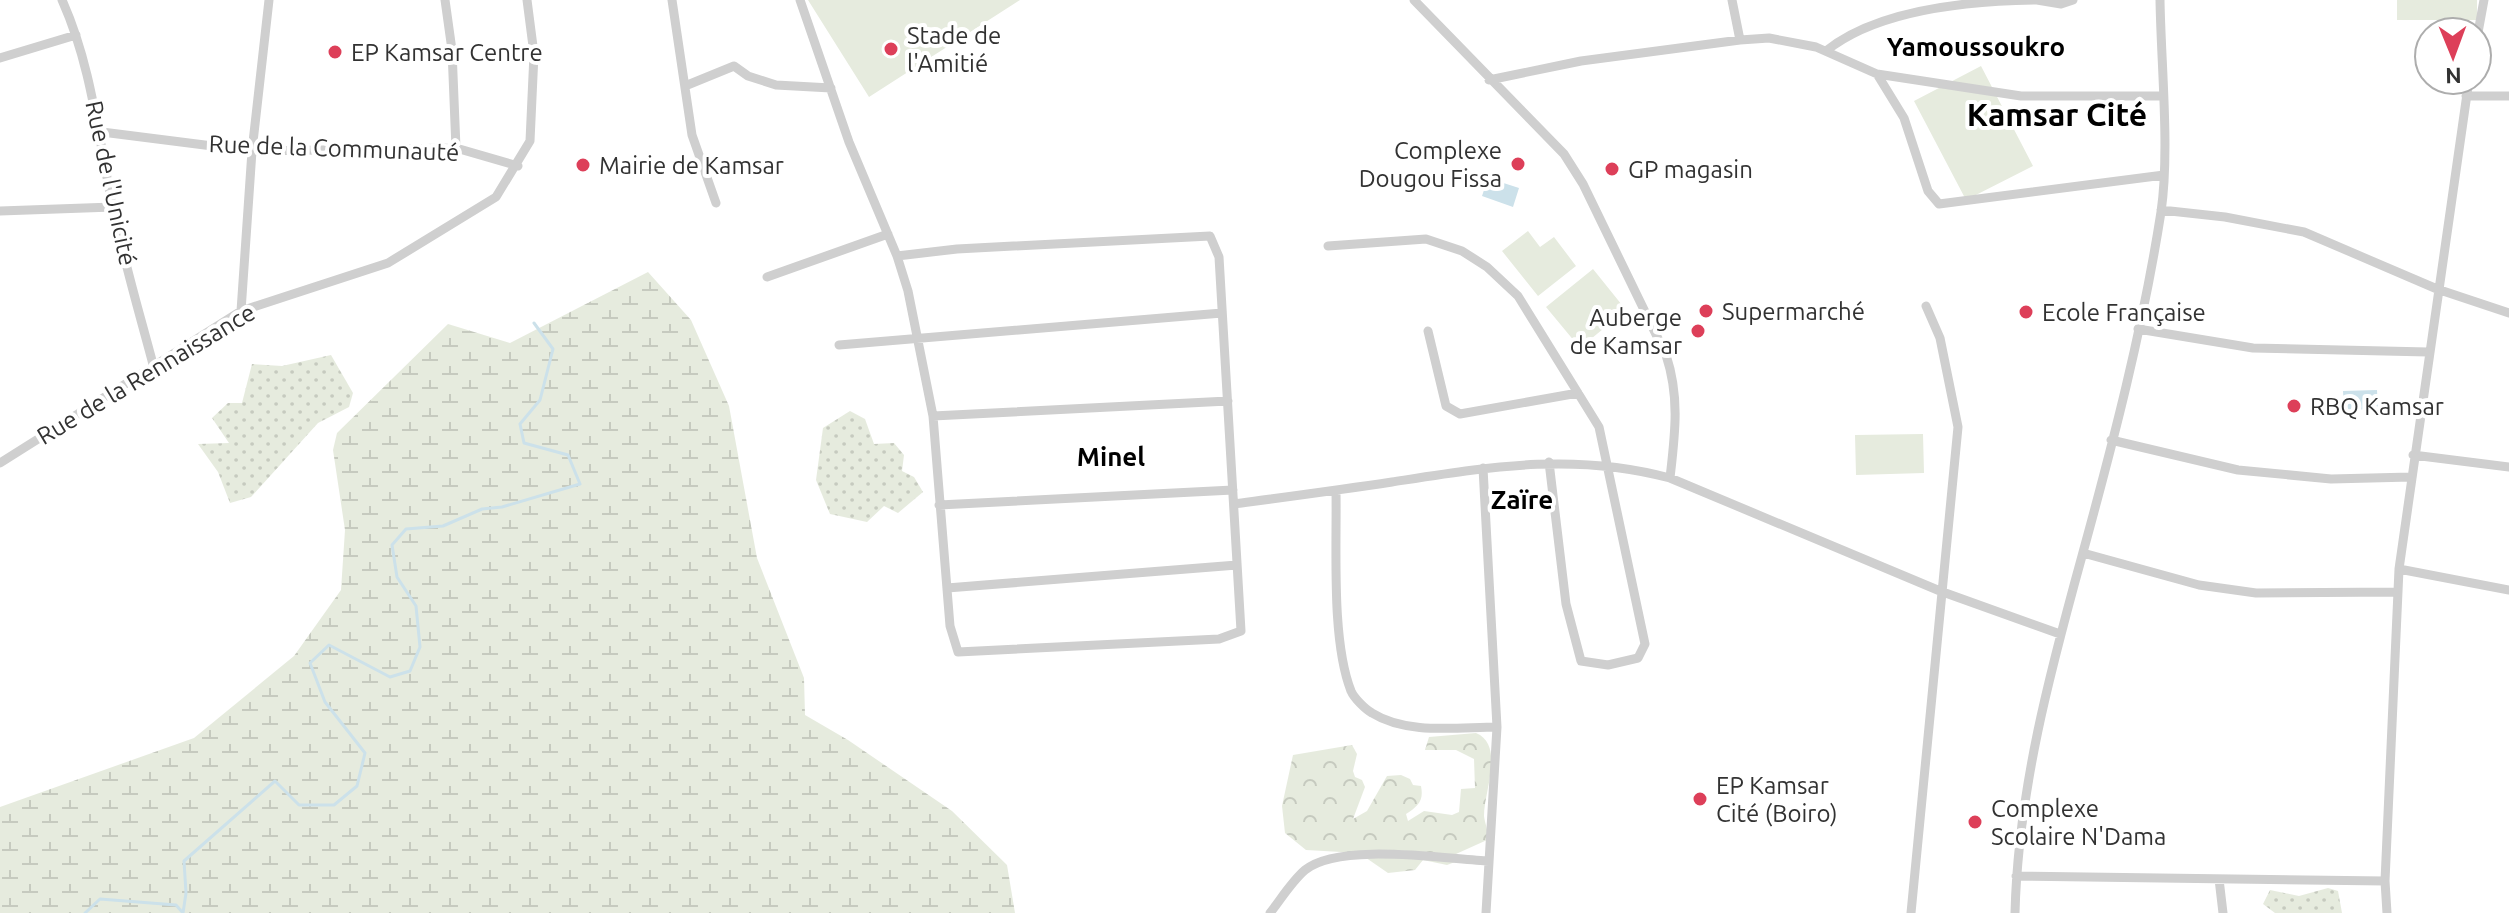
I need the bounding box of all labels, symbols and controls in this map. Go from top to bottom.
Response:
north arrow [2413,16,2493,96]
place label: Stade de l'Amitié [907,22,1001,77]
district label: Yamoussoukro [1887,32,2065,61]
place label: EP Kamsar Centre [351,39,543,66]
marker: Stade de l'Amitié [882,40,900,58]
marker: EP Kamsar Centre [326,43,344,61]
text: N [2445,64,2462,89]
district label: Kamsar Cité [1967,96,2147,132]
street label: Rue de l'Unicité [80,98,142,268]
street label: Rue de la Communauté [208,130,460,166]
place label: Complexe Dougou Fissa [1359,137,1502,192]
place label: Mairie de Kamsar [599,152,784,179]
marker: Complexe Dougou Fissa [1509,155,1527,173]
marker: Mairie de Kamsar [574,156,592,174]
place label: GP magasin [1628,156,1753,183]
marker: GP magasin [1603,160,1621,178]
street label: Rue de la Rennaissance [32,298,260,450]
place label: Supermarché [1722,298,1865,325]
place label: Ecole Française [2042,299,2206,326]
marker: Supermarché [1697,302,1715,320]
marker: Ecole Française [2017,303,2035,321]
place label: Auberge de Kamsar [1570,304,1682,359]
marker: Auberge de Kamsar [1689,322,1707,340]
place label: RBQ Kamsar [2310,393,2444,420]
marker: RBQ Kamsar [2285,397,2303,415]
district label: Minel [1077,442,1145,471]
district label: Zaïre [1491,485,1553,514]
place label: EP Kamsar Cité (Boiro) [1716,772,1838,827]
marker: EP Kamsar Cité (Boiro) [1691,790,1709,808]
place label: Complexe Scolaire N'Dama [1991,795,2166,850]
marker: Complexe Scolaire N'Dama [1966,813,1984,831]

